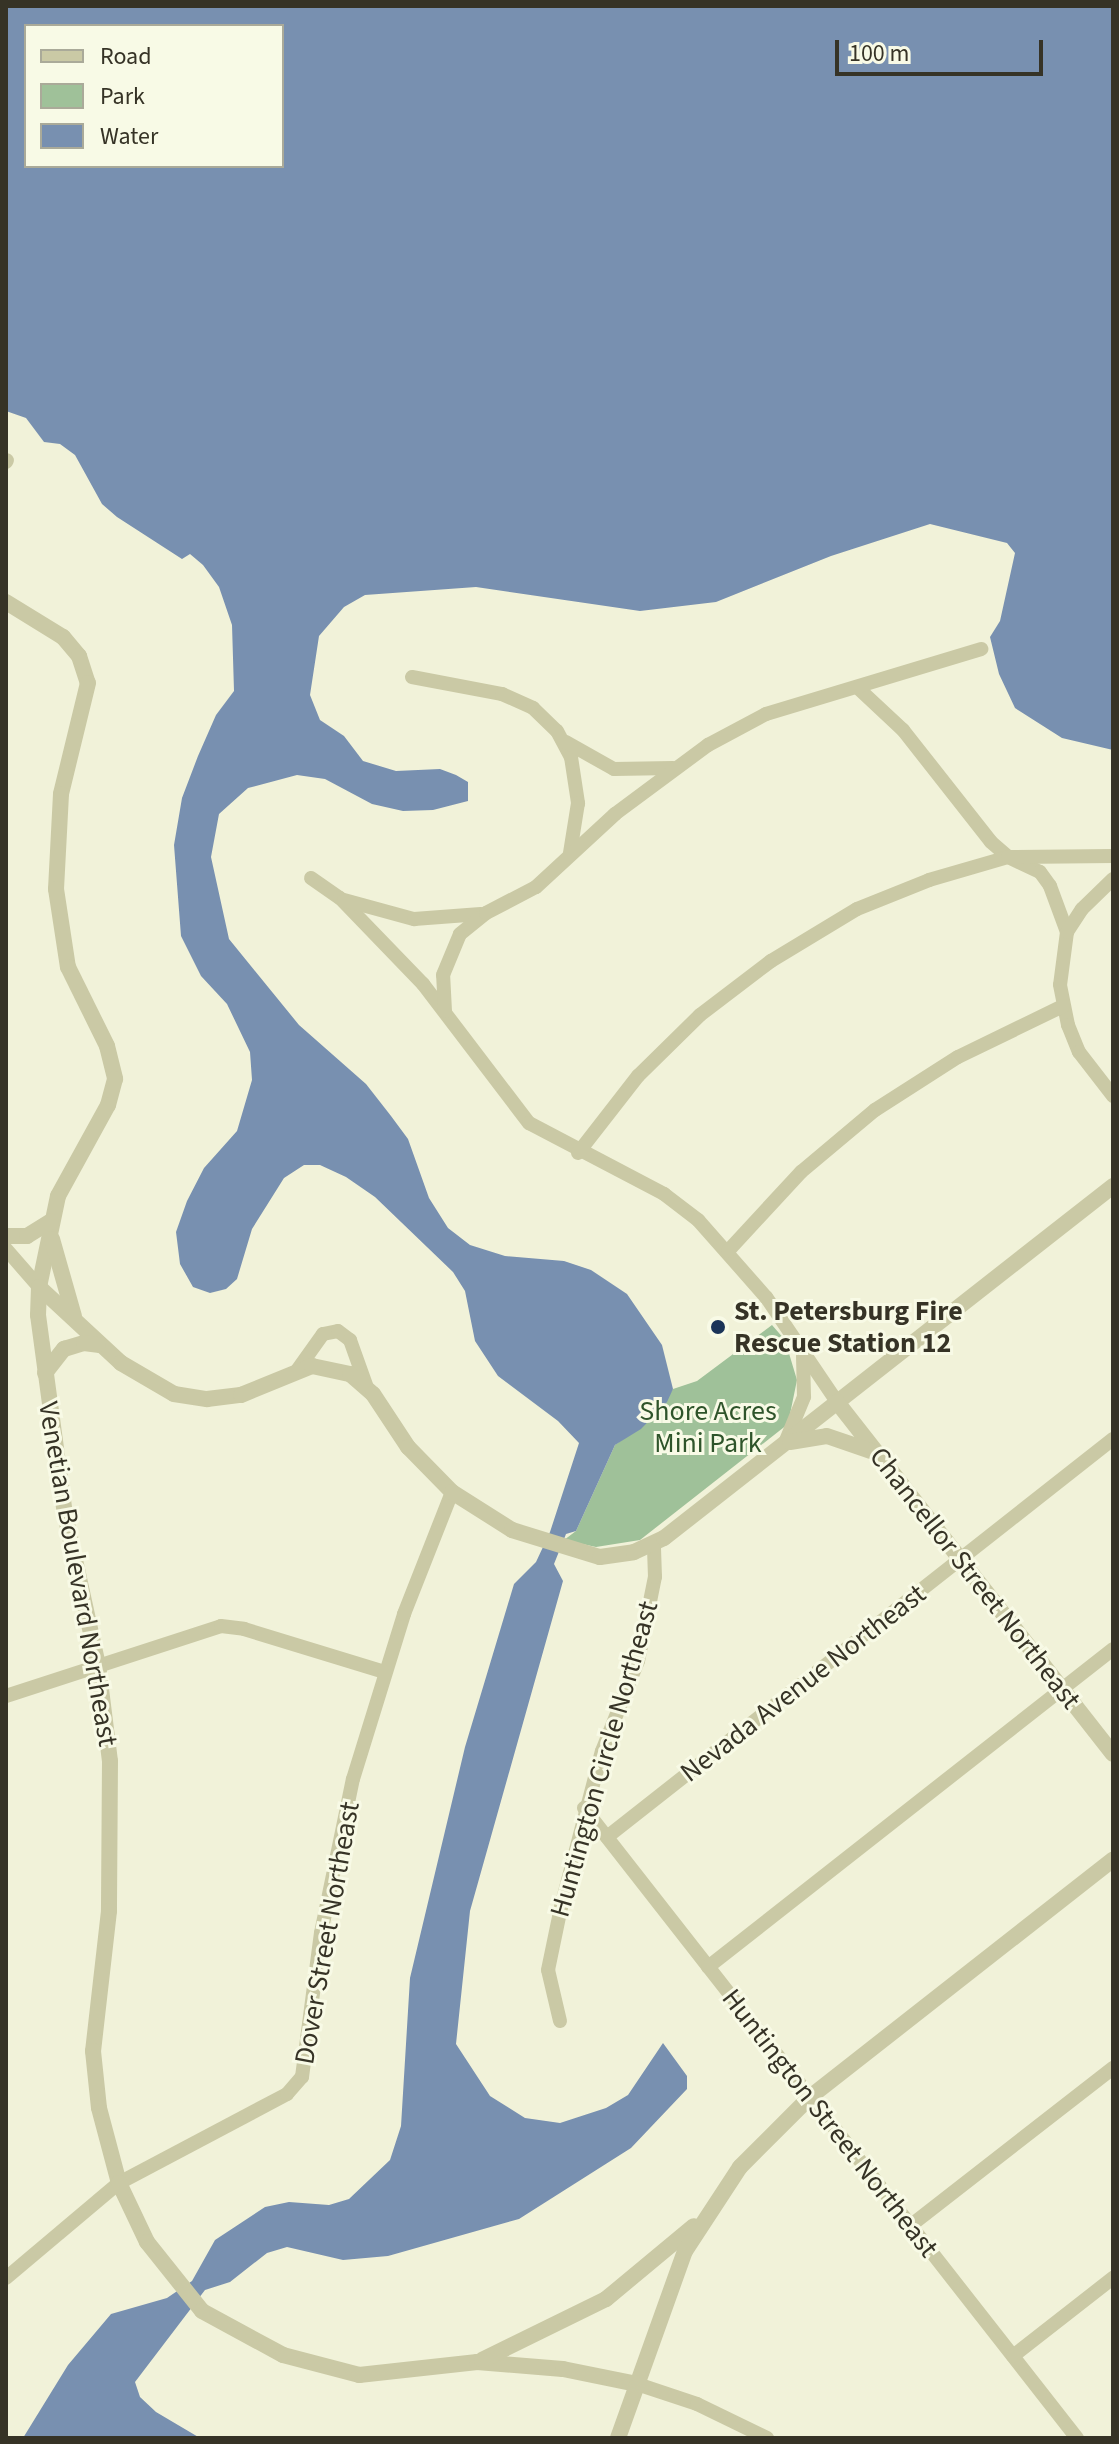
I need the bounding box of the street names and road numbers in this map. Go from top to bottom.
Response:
street label: Venetian Boulevard Northeast [31,1399,125,1749]
street label: Chancellor Street Northeast [862,1440,1088,1716]
street label: Nevada Avenue Northeast [674,1577,932,1789]
street label: Huntington Circle Northeast [543,1597,665,1921]
street label: Dover Street Northeast [287,1799,367,2067]
street label: Huntington Street Northeast [715,1982,945,2264]

